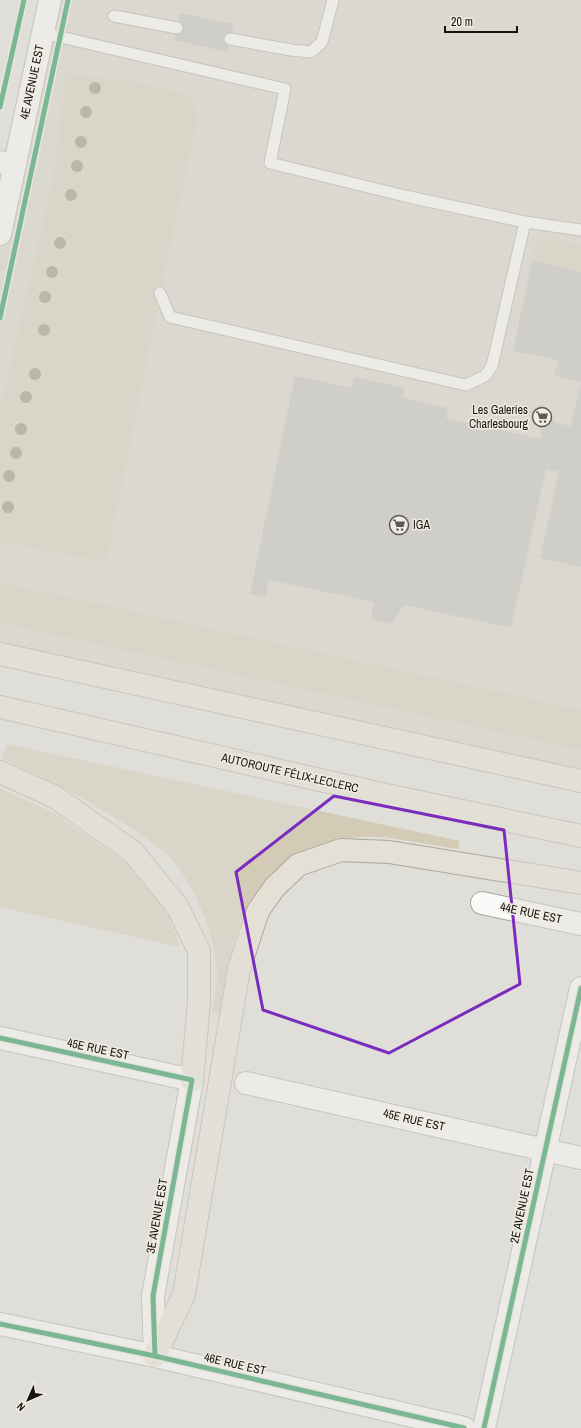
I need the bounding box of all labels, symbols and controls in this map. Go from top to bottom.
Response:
scale bar [445,8,517,34]
text: 20 m [451,14,473,30]
street label: 4E AVENUE EST [16,43,48,121]
place label: Les Galeries Charlesbourg [469,402,529,432]
supermarket icon: Les Galeries Charlesbourg [531,406,553,428]
supermarket icon: IGA [388,514,410,536]
place label: IGA [413,517,430,533]
street label: AUTOROUTE FÉLIX-LECLERC [219,749,360,797]
street label: 44E RUE EST [499,899,563,927]
street label: 45E RUE EST [66,1035,130,1063]
street label: 45E RUE EST [382,1105,446,1135]
street label: 2E AVENUE EST [506,1167,538,1245]
street label: 3E AVENUE EST [143,1177,171,1255]
street label: 46E RUE EST [203,1349,267,1379]
north arrow [8,1380,48,1420]
text: N [14,1400,28,1414]

